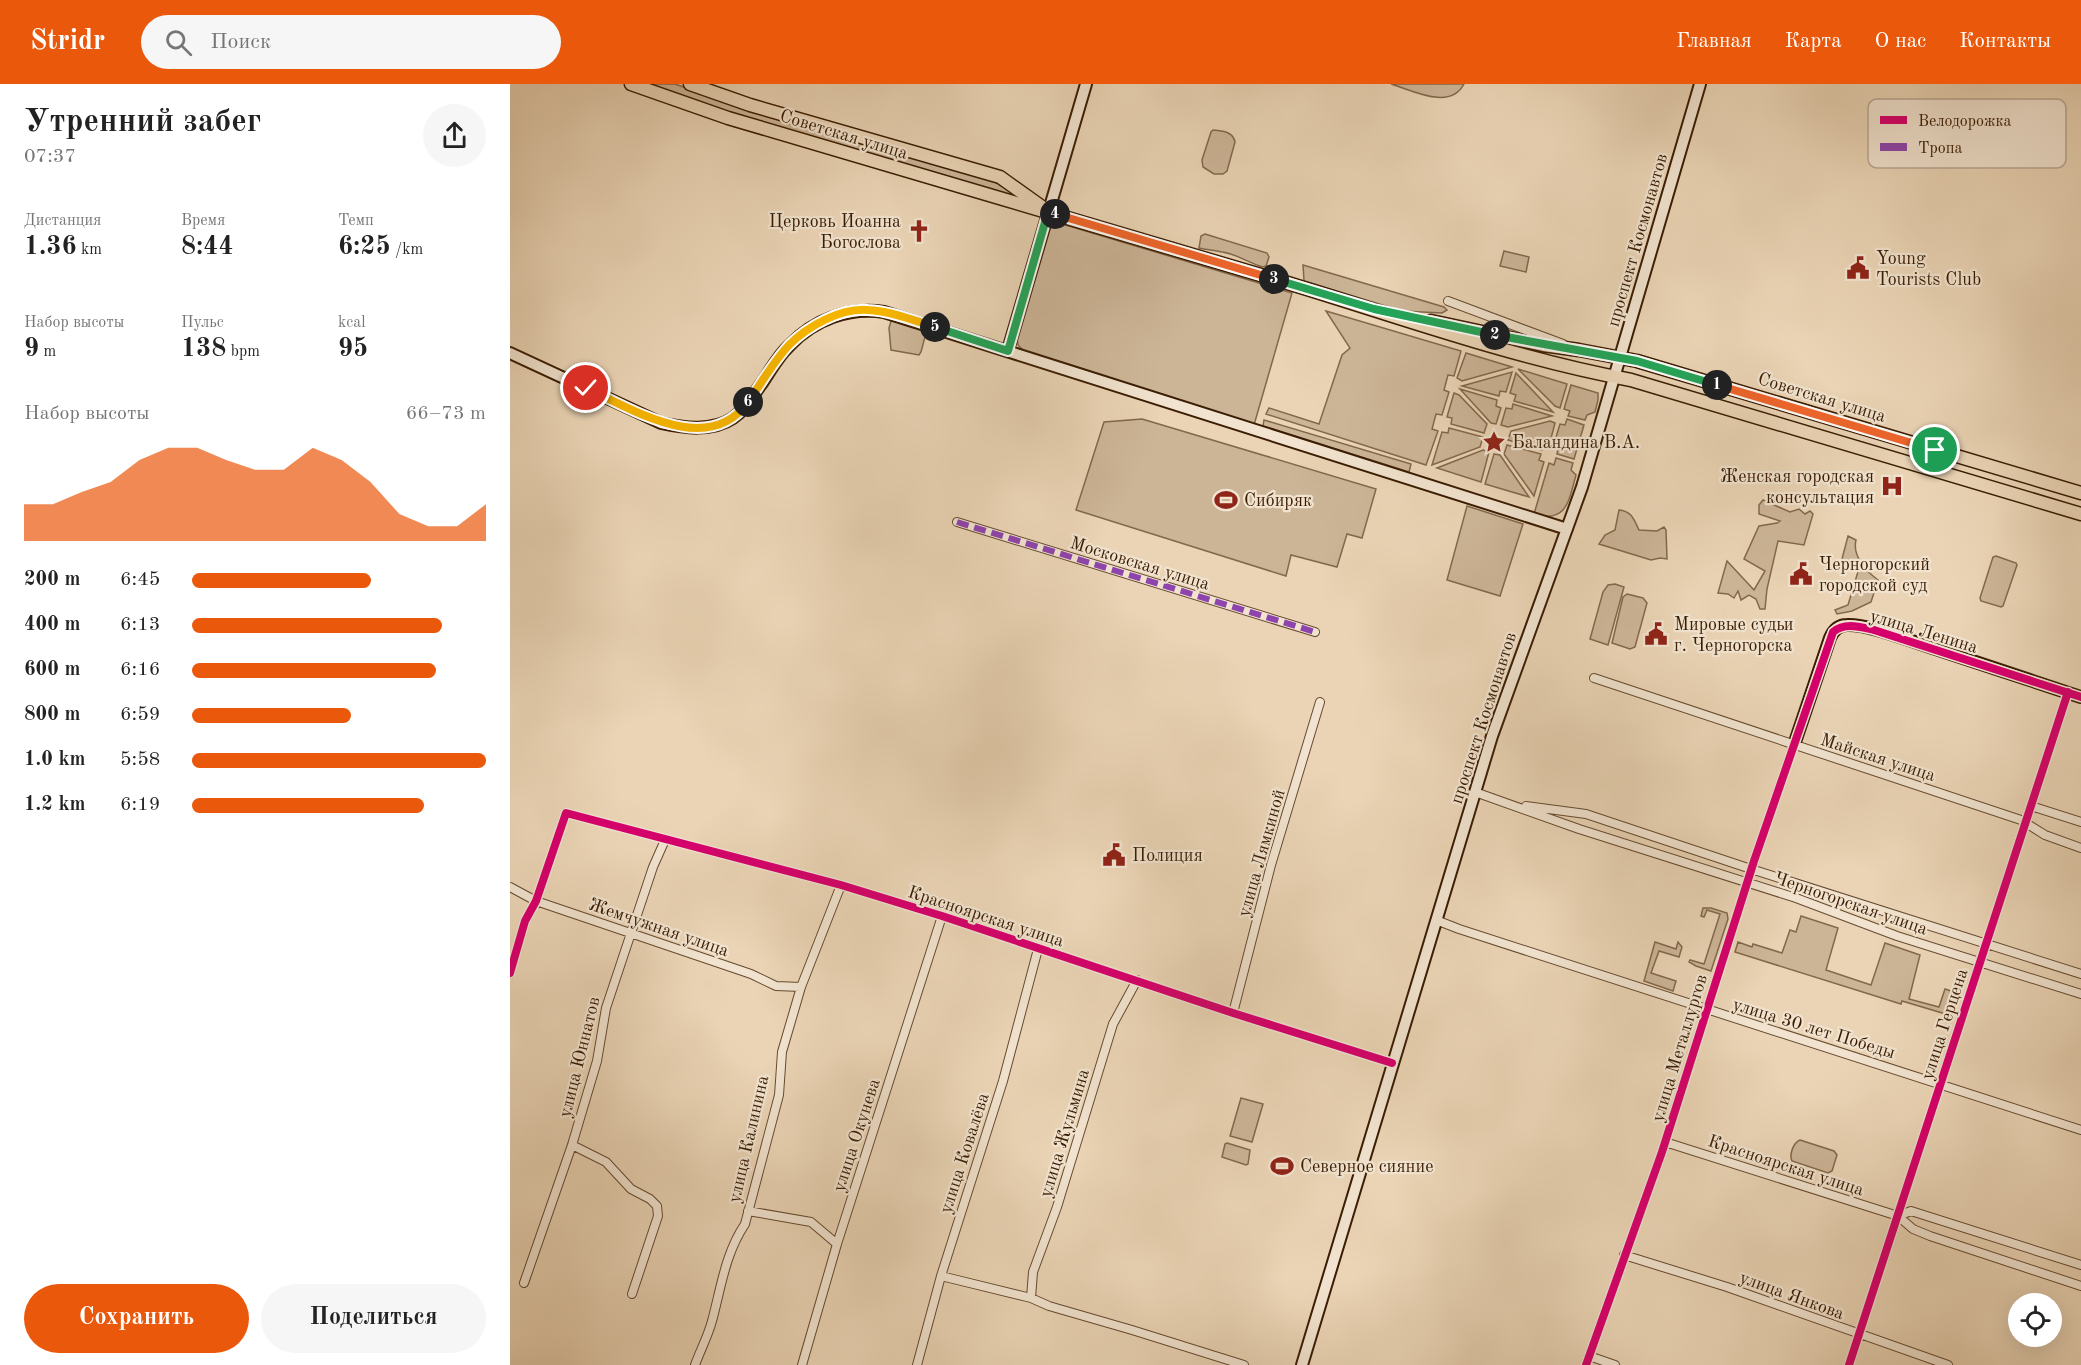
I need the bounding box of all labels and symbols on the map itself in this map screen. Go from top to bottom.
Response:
legend [1868,99,2066,168]
street label: Советская улица [778,107,910,163]
text: Велодорожка [1918,114,2011,130]
text: Тропа [1918,141,1962,157]
street label: проспект Космонавтов [1605,152,1671,329]
pin: 4 [1040,199,1070,229]
place label: Церковь Иоанна Богослова [769,213,901,252]
church icon: Церковь Иоанна Богослова [906,218,932,244]
place label: Young Tourists Club [1876,250,1981,289]
public building icon: Young Tourists Club [1845,255,1871,281]
pin: 3 [1259,264,1289,294]
pin: 5 [920,312,950,342]
pin: 2 [1480,320,1510,350]
pin [560,362,611,413]
pin: 1 [1702,370,1732,400]
street label: Советская улица [1756,370,1888,426]
pin: 6 [733,387,763,417]
pin [1909,424,1960,475]
place icon: Баландина В.А. [1481,429,1507,455]
place label: Баландина В.А. [1512,434,1640,452]
place label: Женская городская консультация [1720,468,1874,507]
hospital icon: Женская городская консультация [1879,473,1905,499]
sports icon: Сибиряк [1213,487,1239,513]
place label: Сибиряк [1244,492,1312,510]
street label: Московская улица [1068,534,1212,594]
place label: Черногорский городской суд [1819,556,1930,595]
public building icon: Черногорский городской суд [1788,561,1814,587]
street label: улица Ленина [1868,607,1980,657]
place label: Мировые судьи г. Черногорска [1674,616,1793,655]
public building icon: Мировые судьи г. Черногорска [1643,621,1669,647]
street label: проспект Космонавтов [1448,630,1520,806]
street label: Майская улица [1818,731,1938,785]
street label: улица Лямкиной [1235,787,1289,919]
public building icon: Полиция [1101,842,1127,868]
place label: Полиция [1132,847,1203,865]
street label: Черногорская улица [1772,869,1930,939]
street label: Красноярская улица [905,883,1066,951]
street label: Жемчужная улица [586,896,731,960]
street label: улица Герцена [1918,966,1971,1082]
street label: улица Металлургов [1649,972,1711,1124]
street label: улица Юннатов [556,995,604,1119]
street label: улица 30 лет Победы [1730,996,1897,1062]
street label: улица Жульмина [1037,1067,1093,1200]
street label: улица Калинина [726,1074,772,1205]
street label: улица Окунева [830,1076,884,1194]
street label: улица Ковалёва [937,1091,993,1216]
street label: Красноярская улица [1705,1132,1866,1200]
sports icon: Северное сияние [1269,1153,1295,1179]
place label: Северное сияние [1300,1158,1433,1176]
street label: улица Янкова [1737,1269,1846,1323]

